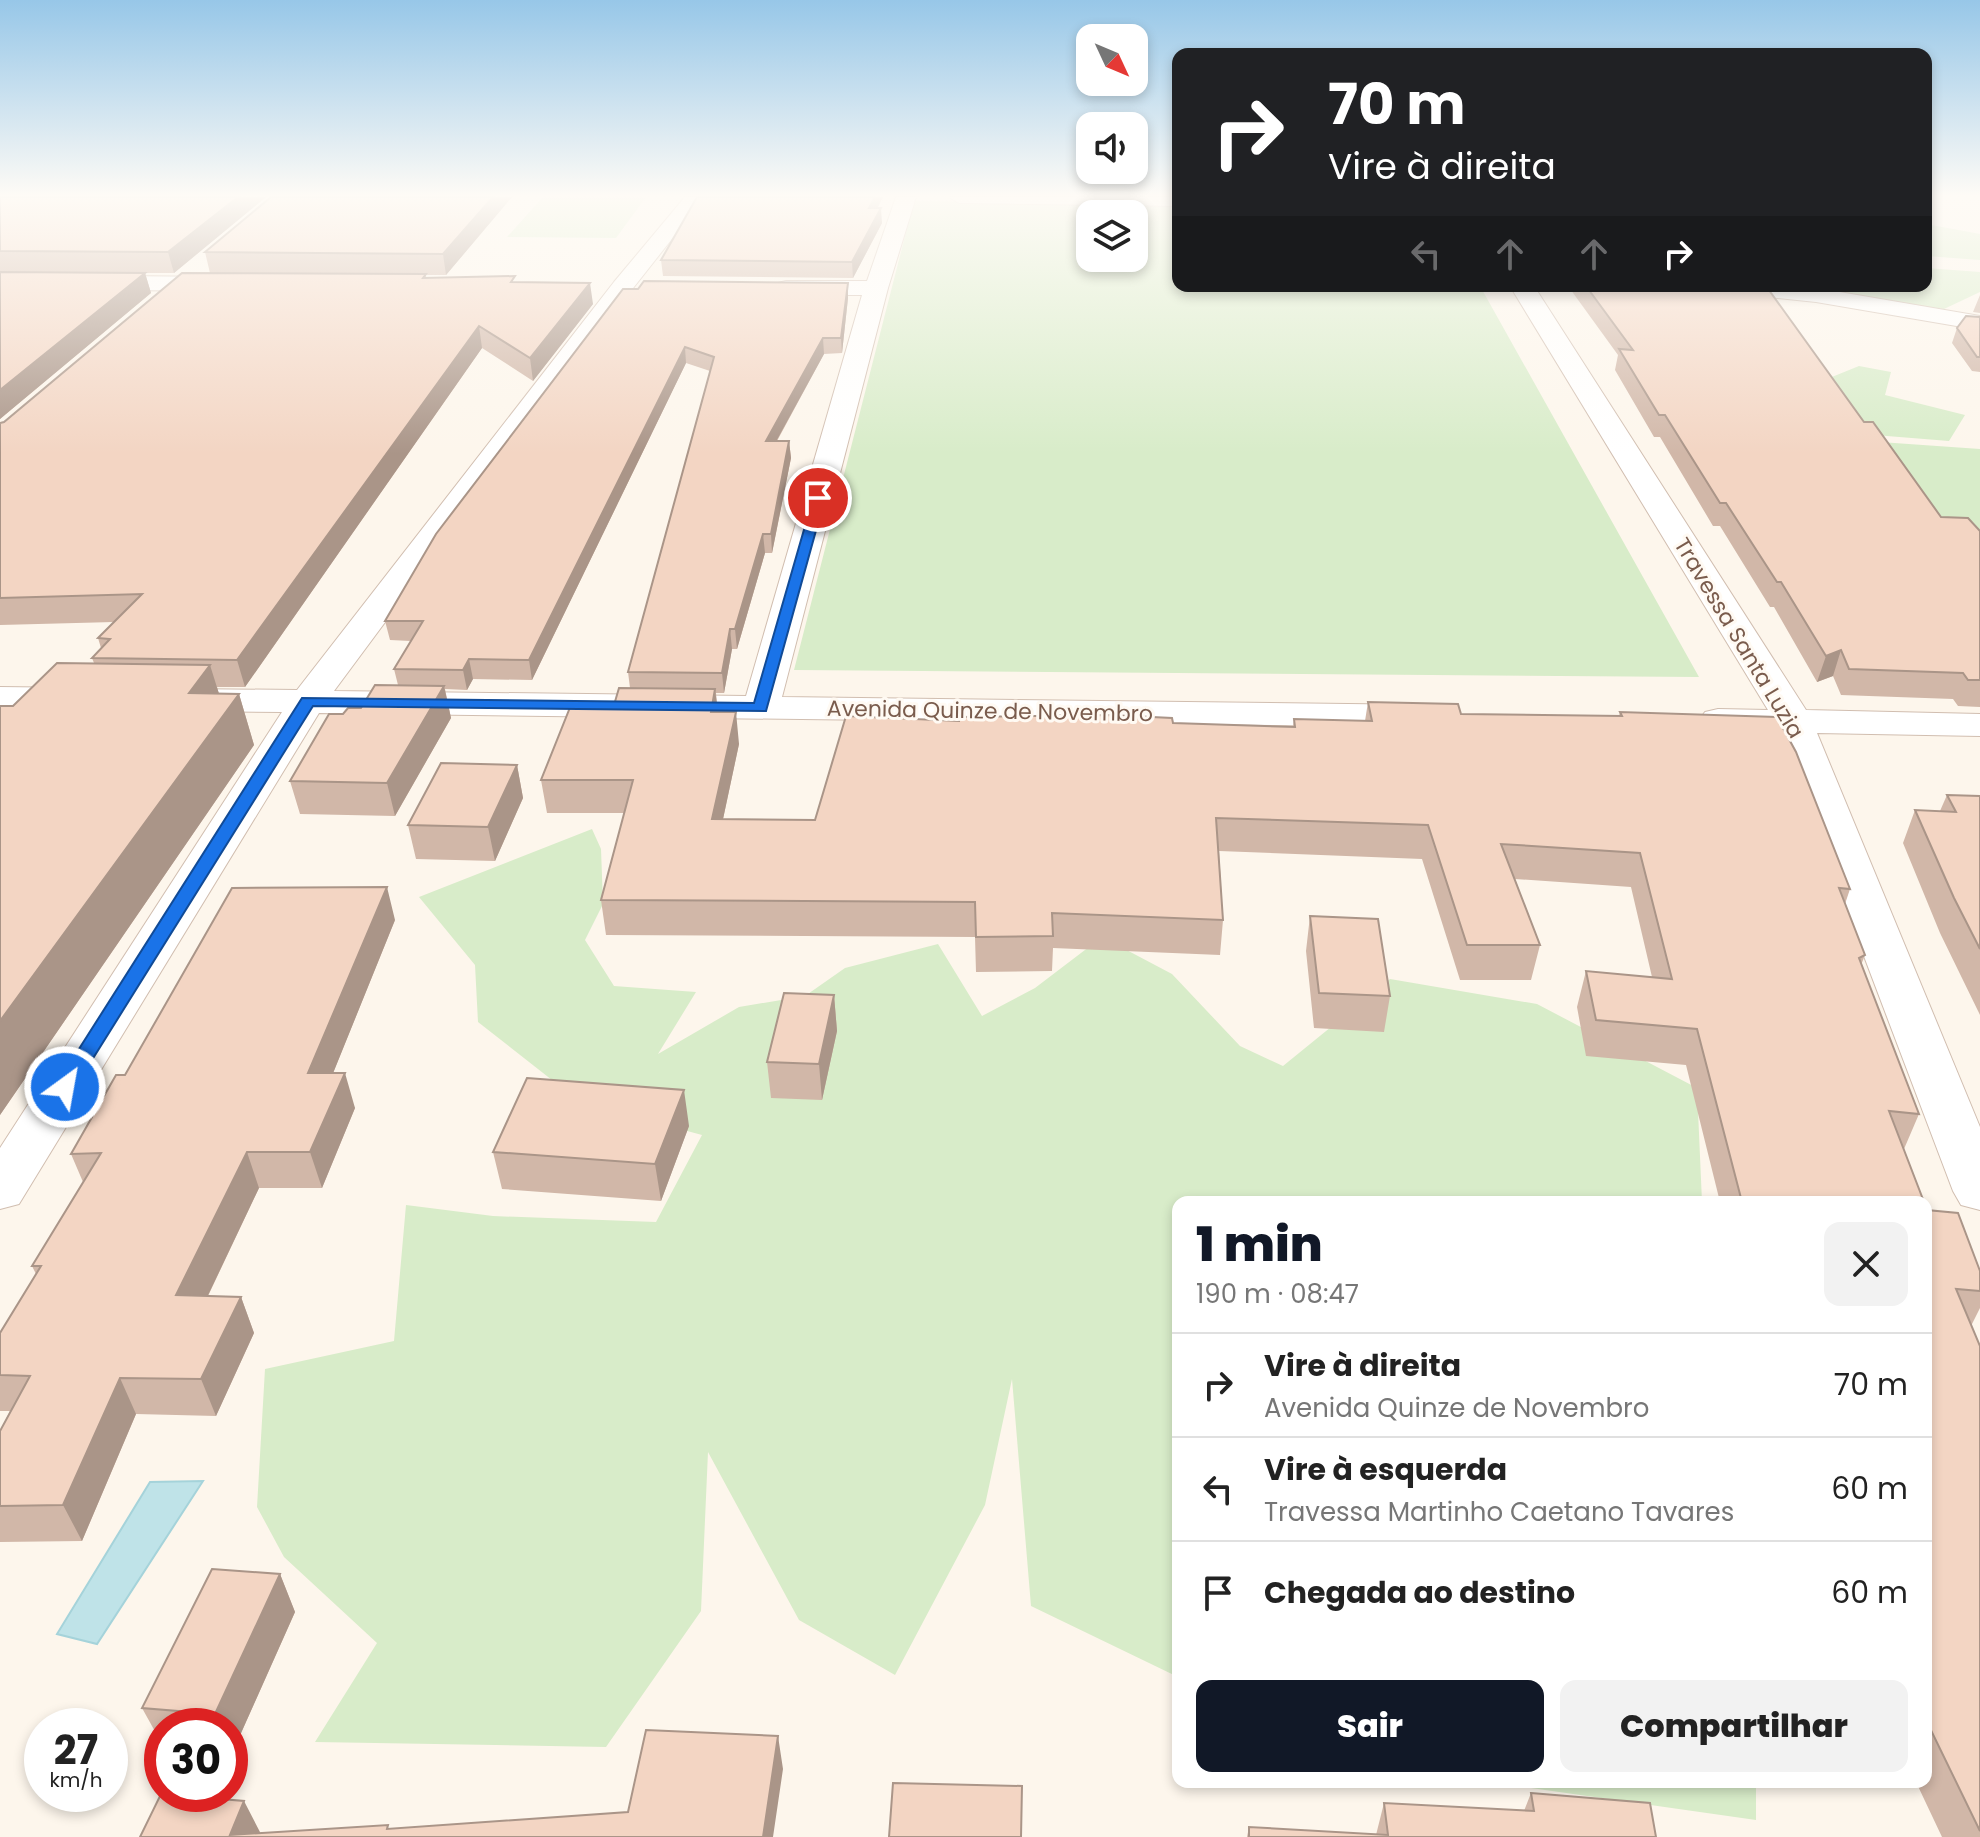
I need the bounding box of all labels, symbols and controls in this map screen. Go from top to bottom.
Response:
north arrow [1076,24,1148,96]
map controls [1076,24,1148,272]
text: 70 m [1328,65,1466,144]
icon: right [1196,80,1300,184]
button: sound [1076,112,1148,184]
text: Vire à direita [1328,141,1556,192]
button: layers [1076,200,1148,272]
icon: left [1404,232,1448,276]
icon: ahead [1488,232,1532,276]
icon: ahead [1572,232,1616,276]
icon: right [1656,232,1700,276]
pin [784,464,852,532]
icon: arrive [796,476,840,520]
street label: Travessa Santa Luzia [1667,532,1811,744]
street label: Avenida Quinze de Novembro [827,693,1153,729]
position arrow [23,1045,107,1129]
text: 1 min [1196,1211,1323,1278]
button: close [1824,1222,1908,1306]
text: 190 m · 08:47 [1196,1276,1359,1312]
text: Vire à direita [1264,1344,1461,1387]
icon: right [1196,1363,1240,1407]
text: 70 m [1834,1363,1908,1406]
text: Avenida Quinze de Novembro [1264,1390,1649,1426]
text: Vire à esquerda [1264,1448,1507,1491]
icon: left [1196,1467,1240,1511]
text: 60 m [1831,1467,1908,1510]
text: Travessa Martinho Caetano Tavares [1264,1494,1734,1530]
icon: arrive [1196,1571,1240,1615]
text: Chegada ao destino [1264,1571,1575,1614]
text: 60 m [1831,1571,1908,1614]
button: Sair [1196,1680,1544,1772]
button: Compartilhar [1560,1680,1908,1772]
speed limit sign: 30 [144,1708,248,1812]
text: 27 [54,1722,98,1778]
text: km/h [49,1766,103,1794]

